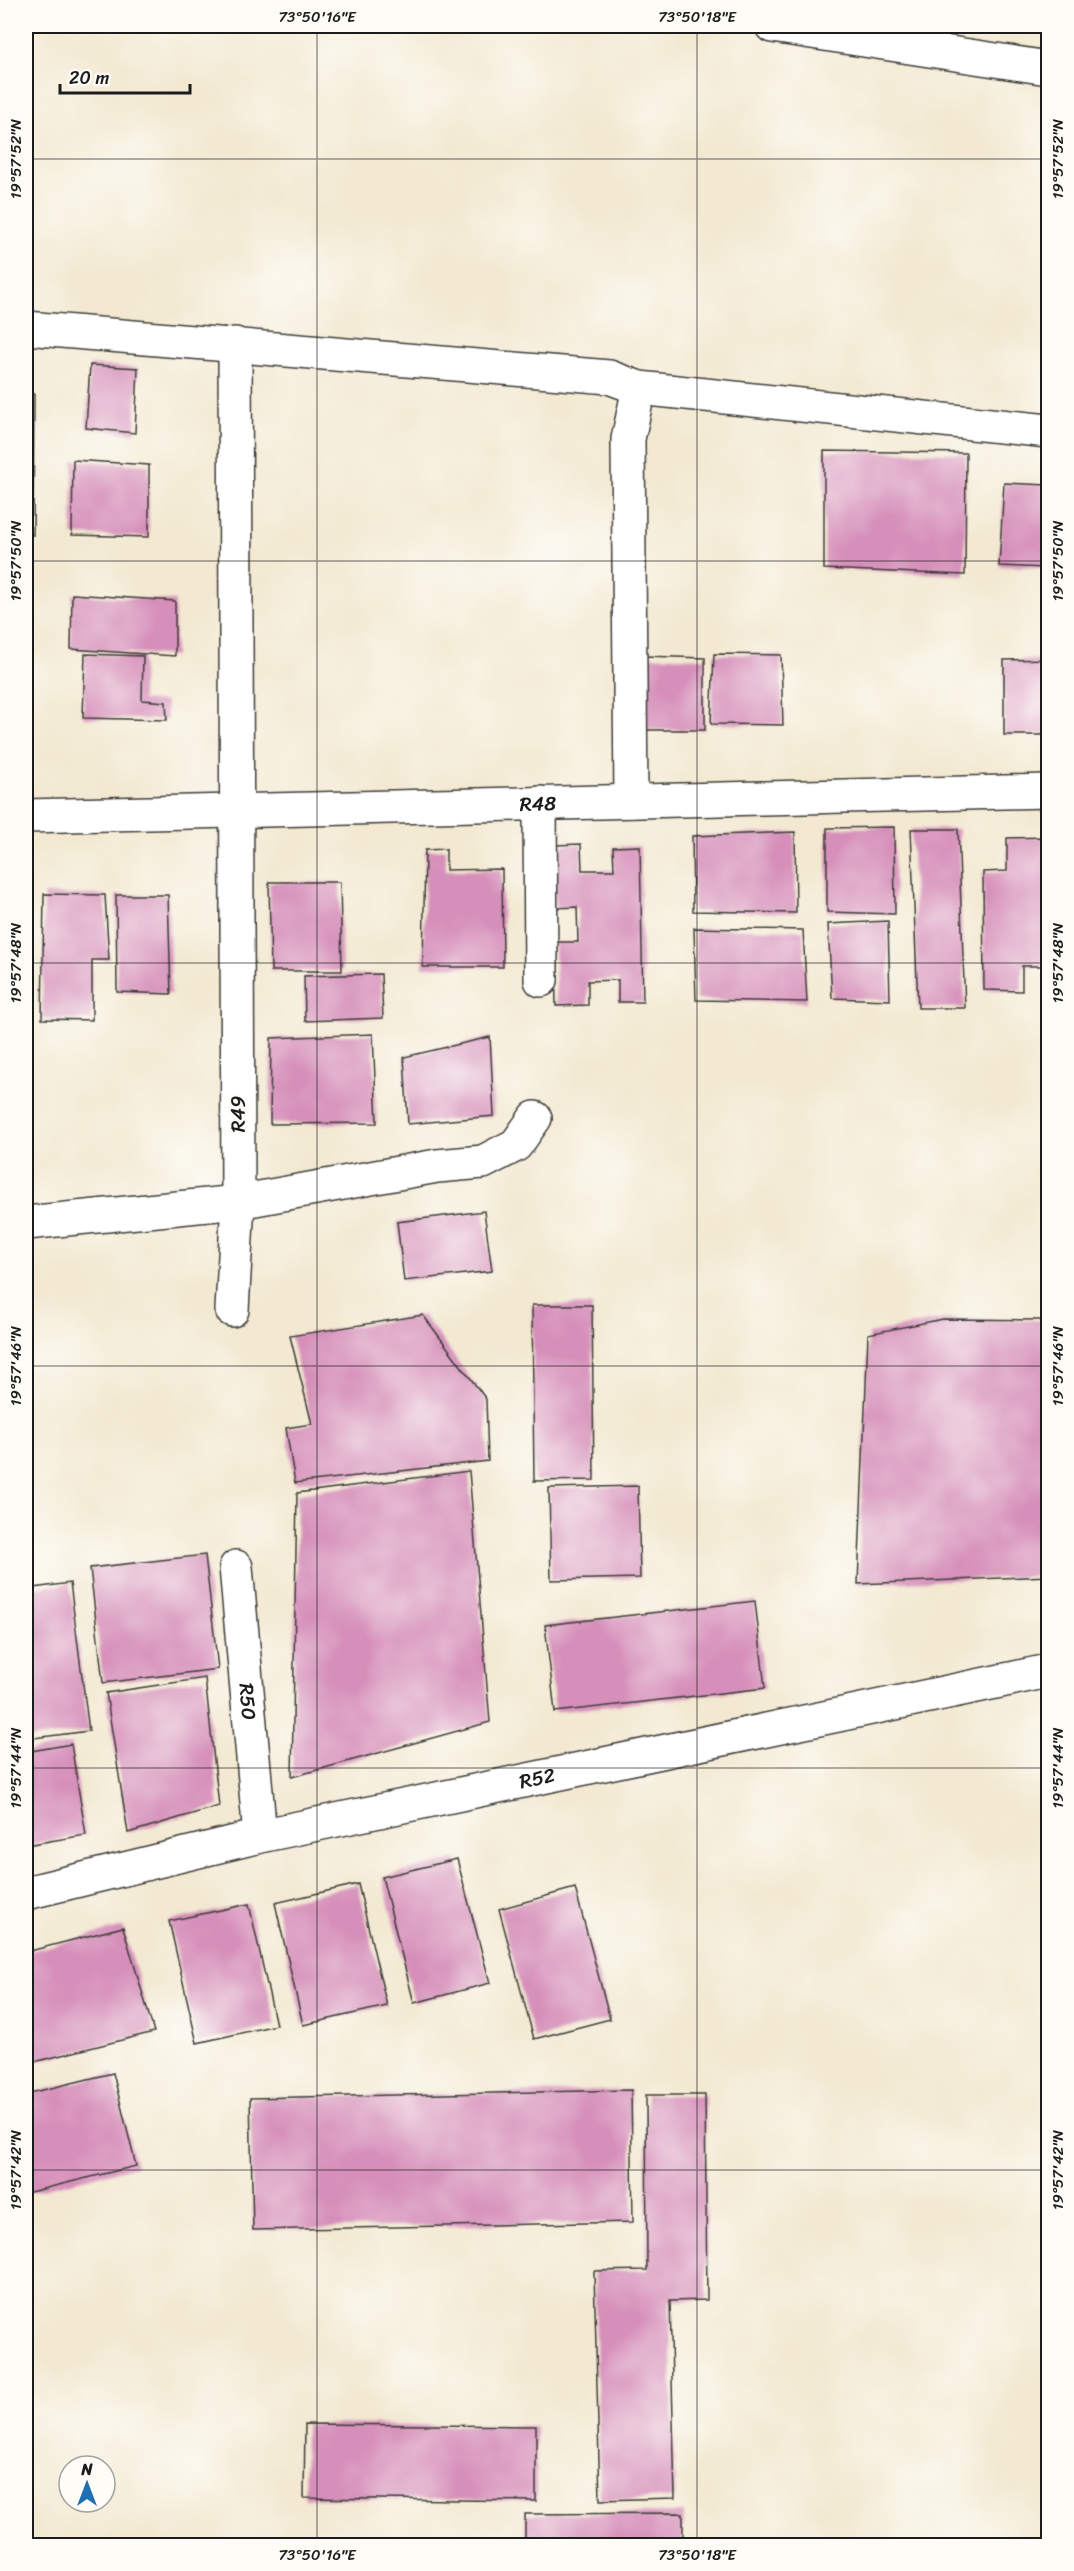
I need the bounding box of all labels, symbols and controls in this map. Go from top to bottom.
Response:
text: 73°50'16"E [279,4,357,30]
text: 73°50'18"E [658,4,737,30]
scale bar [60,57,190,95]
text: 20 m [69,62,109,94]
text: 19°57'52"N [3,118,29,199]
text: 19°57'52"N [1045,118,1071,199]
text: 19°57'50"N [3,520,29,601]
text: 19°57'50"N [1045,520,1071,601]
street label: R48 [519,786,557,821]
text: 19°57'48"N [3,922,29,1003]
text: 19°57'48"N [1045,922,1071,1003]
street label: R49 [220,1095,256,1133]
text: 19°57'46"N [3,1325,29,1406]
text: 19°57'46"N [1045,1325,1071,1406]
street label: R50 [229,1681,267,1721]
text: 19°57'44"N [3,1727,29,1808]
text: 19°57'44"N [1045,1727,1071,1808]
street label: R52 [516,1757,559,1799]
text: 19°57'42"N [3,2129,29,2210]
text: 19°57'42"N [1045,2129,1071,2210]
north arrow [57,2454,117,2514]
text: N [80,2455,93,2484]
text: 73°50'16"E [279,2542,357,2568]
text: 73°50'18"E [658,2542,737,2568]

